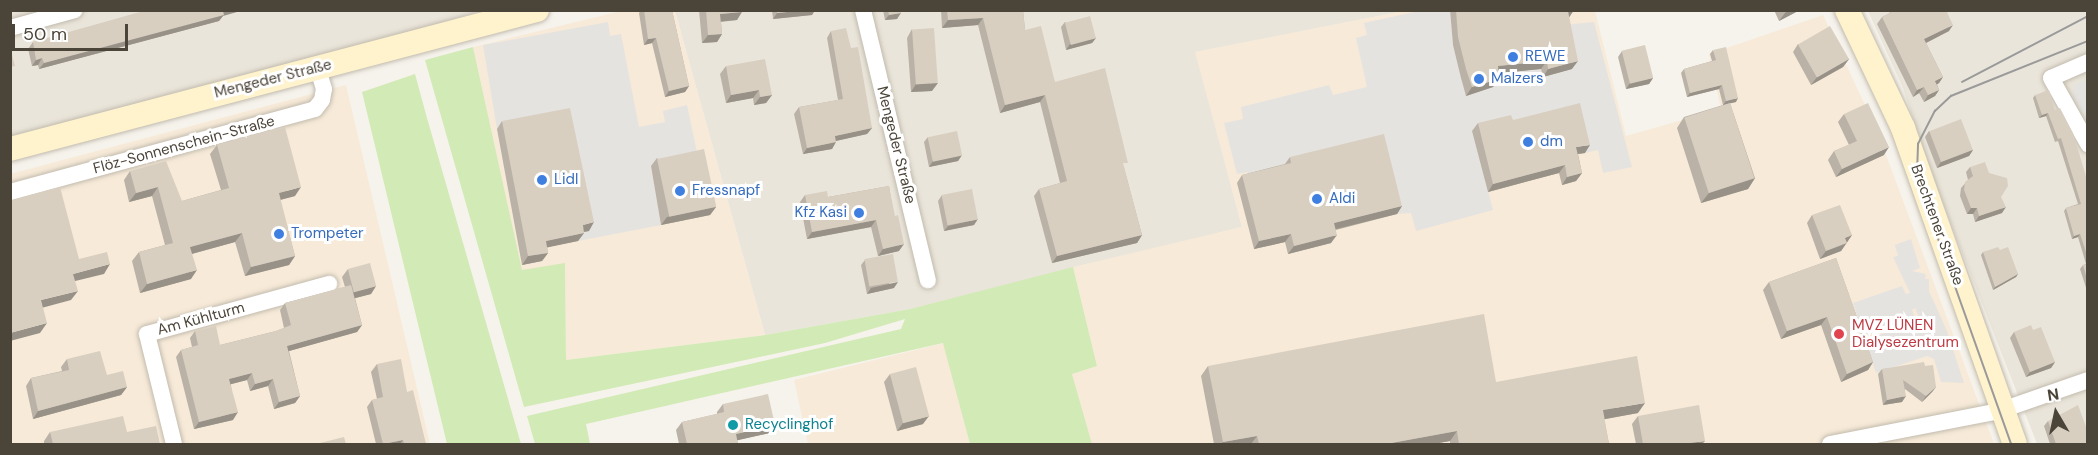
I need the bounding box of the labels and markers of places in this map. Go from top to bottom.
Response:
place label: REWE [1525,48,1565,66]
marker: REWE [1506,50,1520,64]
place label: Malzers [1491,70,1544,88]
marker: Malzers [1472,72,1486,86]
place label: dm [1540,133,1563,151]
marker: dm [1521,135,1535,149]
place label: Lidl [554,171,578,189]
marker: Lidl [535,173,549,187]
place label: Fressnapf [692,182,760,200]
marker: Fressnapf [673,184,687,198]
place label: Aldi [1329,190,1355,208]
marker: Aldi [1310,192,1324,206]
place label: Kfz Kasi [795,204,847,222]
marker: Kfz Kasi [852,206,866,220]
place label: Trompeter [291,225,363,243]
marker: Trompeter [272,227,286,241]
place label: MVZ LÜNEN Dialysezentrum [1852,316,1959,351]
marker: MVZ LÜNEN Dialysezentrum [1830,325,1848,343]
place label: Recyclinghof [745,416,833,434]
marker: Recyclinghof [726,418,740,432]

